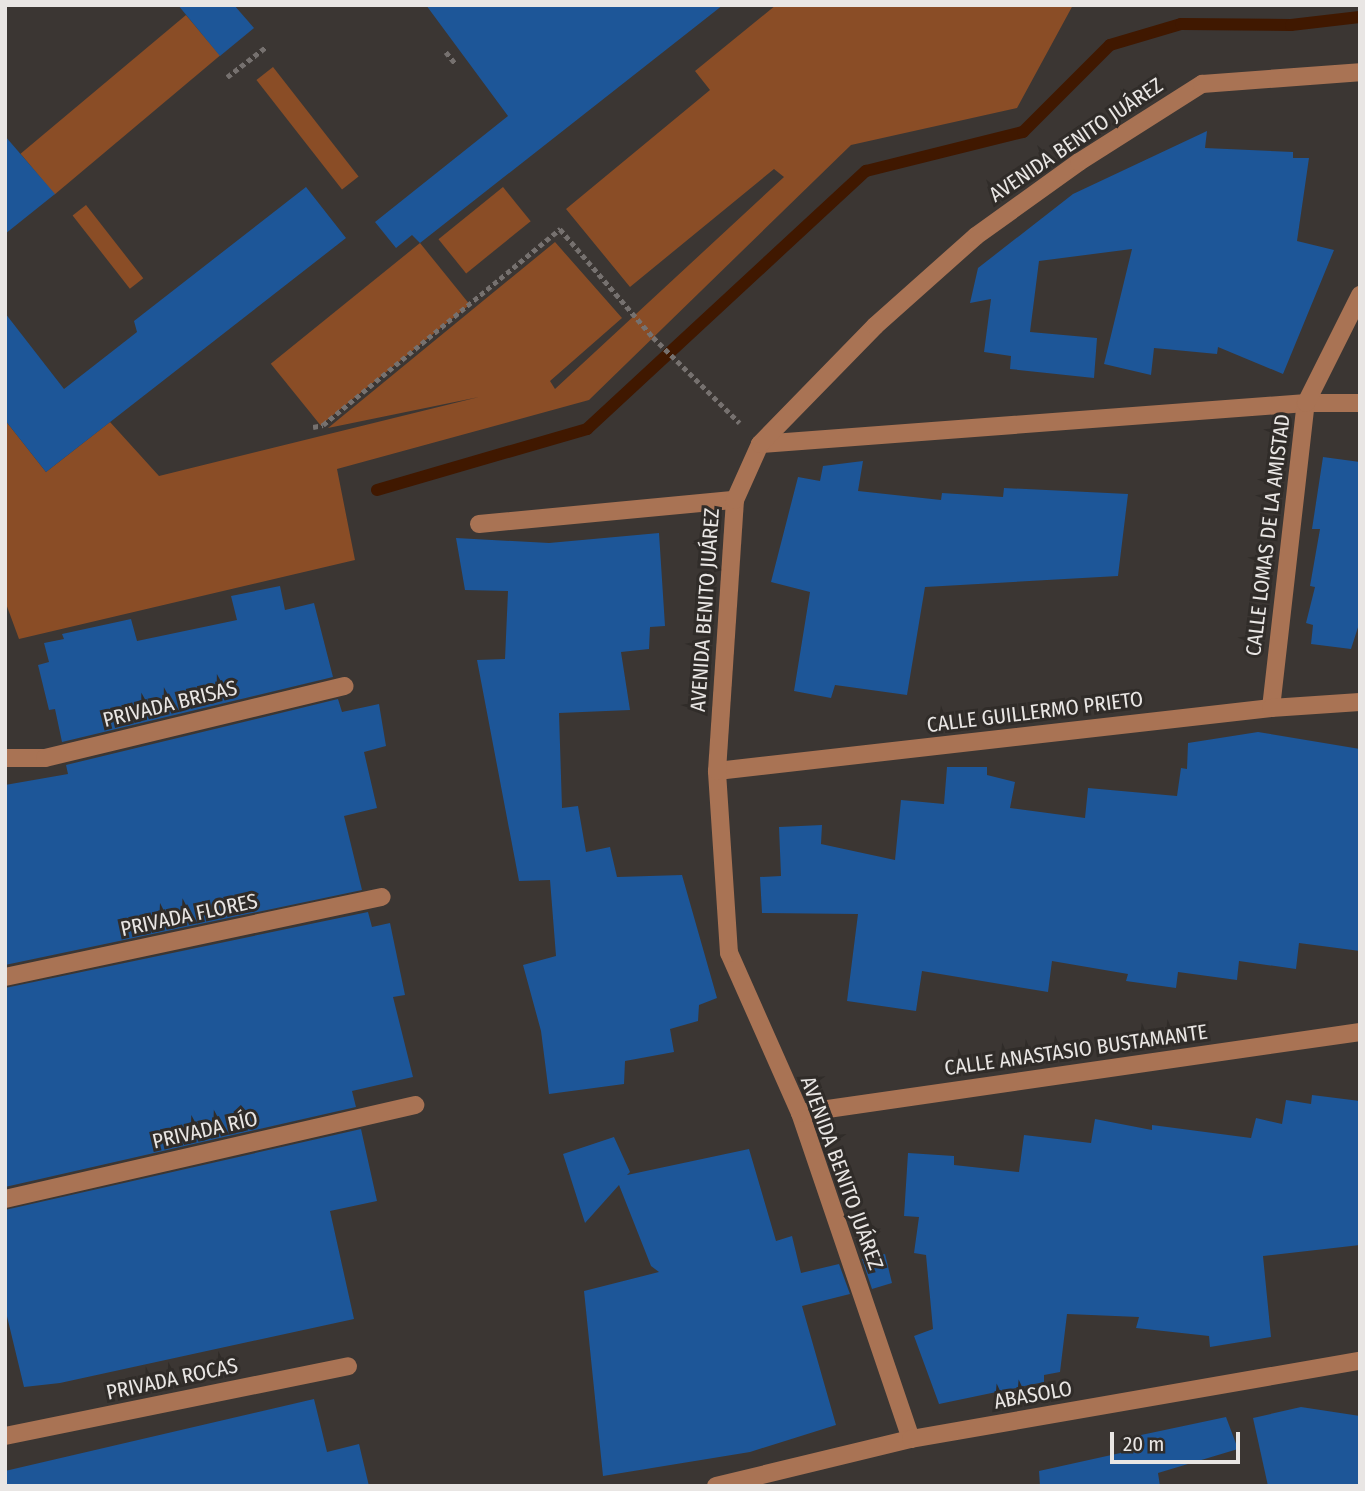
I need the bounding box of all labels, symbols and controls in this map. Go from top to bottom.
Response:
street label: AVENIDA BENITO JUÁREZ [984,72,1168,208]
street label: CALLE LOMAS DE LA AMISTAD [1241,413,1295,657]
street label: AVENIDA BENITO JUÁREZ [685,507,725,713]
street label: PRIVADA BRISAS [100,675,240,733]
street label: CALLE GUILLERMO PRIETO [925,686,1145,738]
street label: PRIVADA FLORES [118,888,260,942]
street label: CALLE ANASTASIO BUSTAMANTE [943,1019,1209,1081]
street label: AVENIDA BENITO JUÁREZ [795,1073,889,1273]
street label: PRIVADA RÍO [150,1106,260,1154]
street label: PRIVADA ROCAS [104,1353,240,1405]
street label: ABASOLO [992,1376,1074,1414]
scale bar [1113,1418,1242,1462]
text: 20 m [1123,1431,1164,1457]

